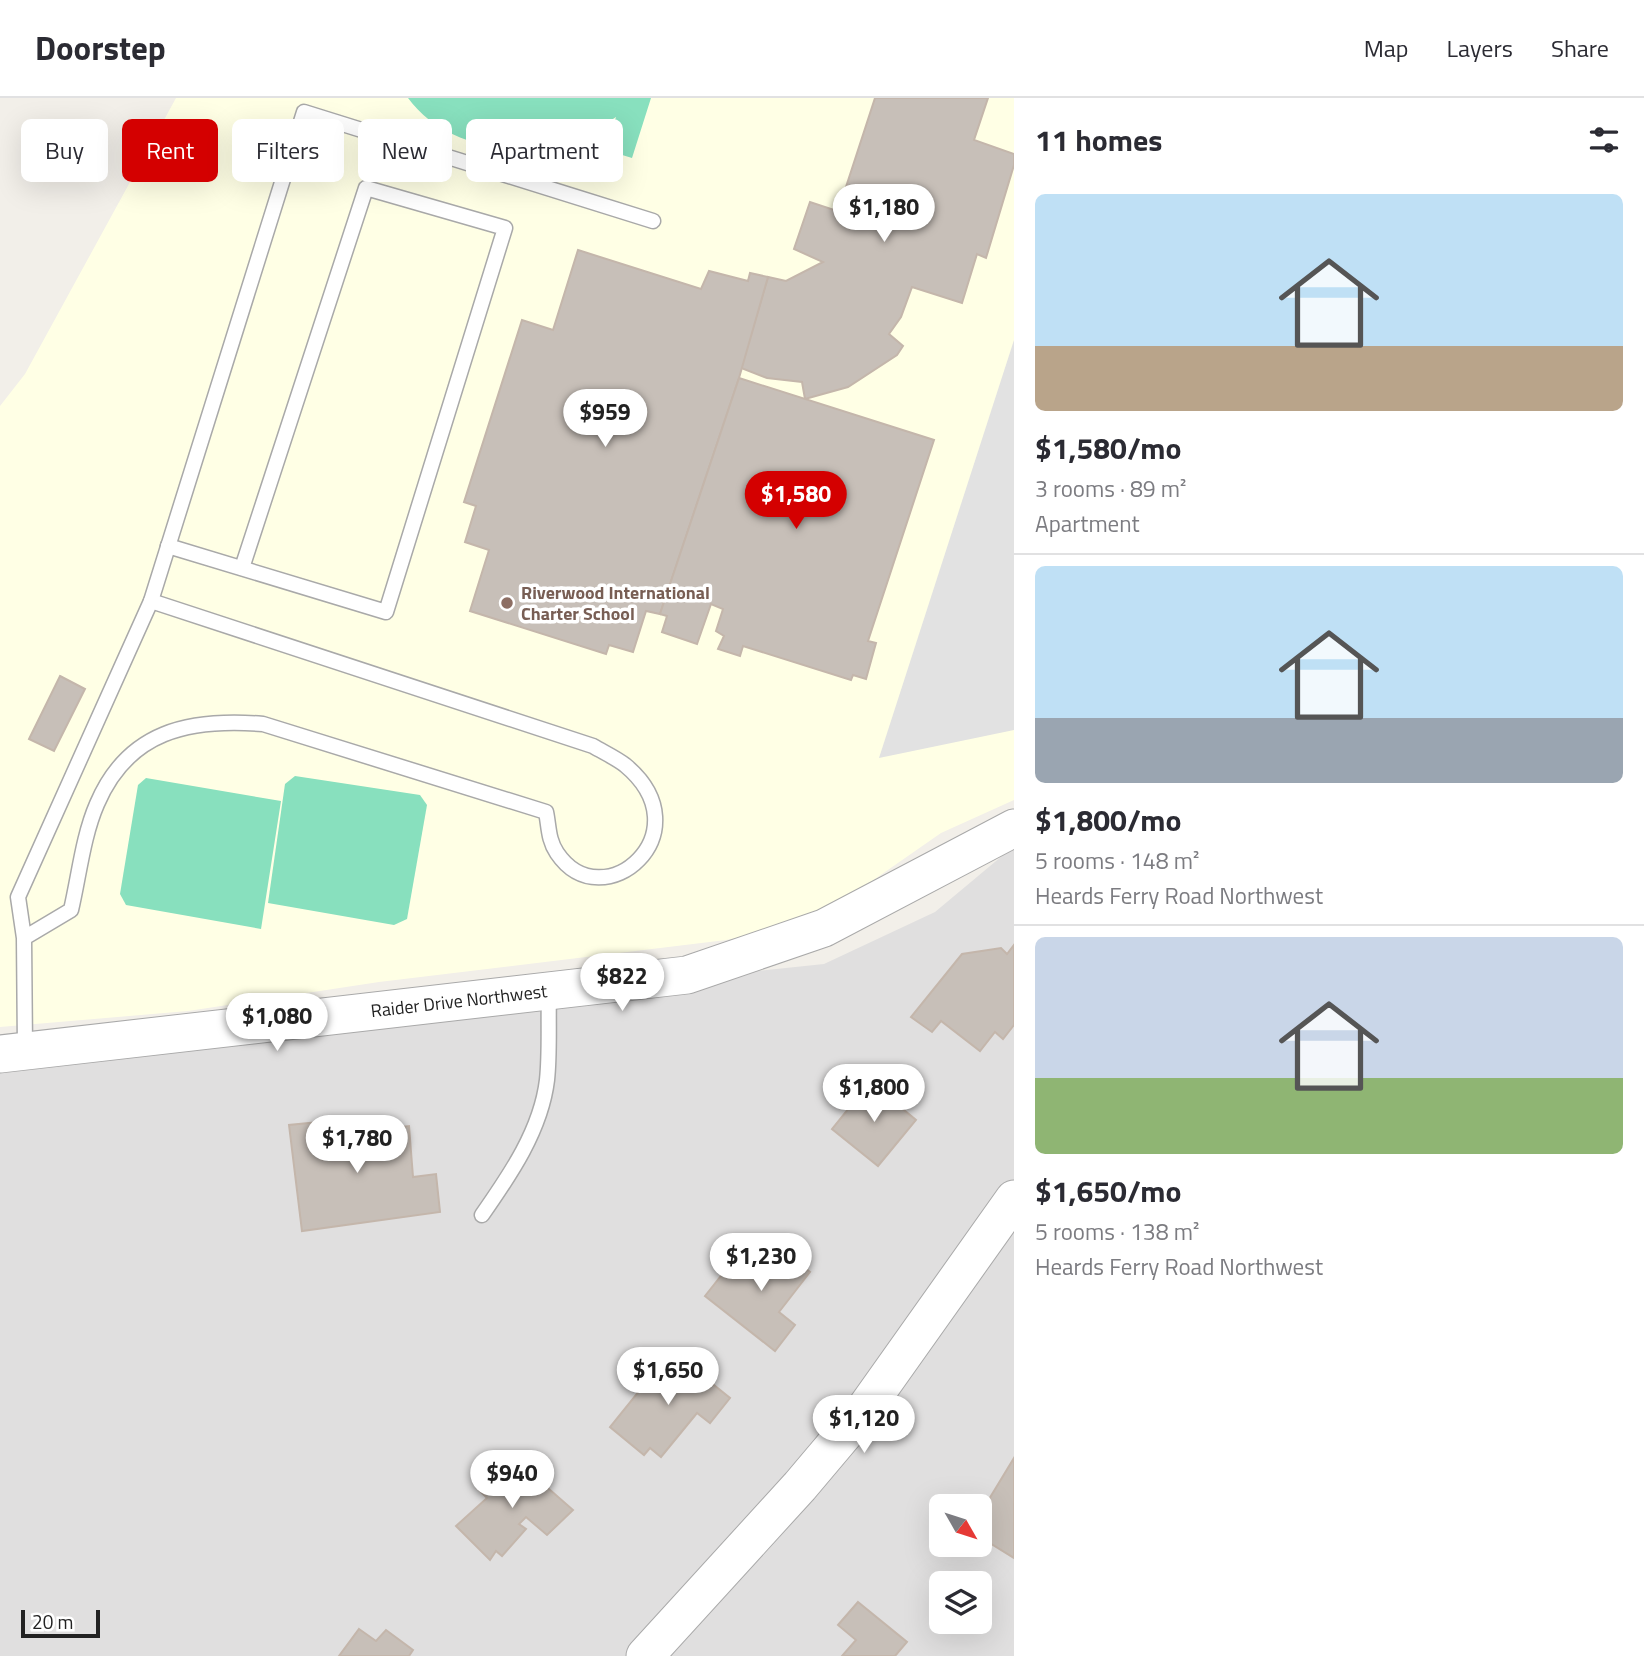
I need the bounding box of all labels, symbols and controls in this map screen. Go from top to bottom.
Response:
text: Doorstep [35,23,166,73]
text: Map [1364,30,1409,66]
text: Layers [1447,30,1513,66]
text: Share [1551,30,1609,66]
text: 11 homes [1035,117,1162,163]
chip: Buy [21,119,108,182]
chip: Rent [122,119,218,182]
chip: Filters [232,119,344,182]
chip: New [358,119,452,182]
chip: Apartment [466,119,623,182]
icon: filters [1585,121,1623,159]
pin: $1,180 [827,184,941,244]
text: $1,180 [849,189,919,224]
icon: home [1266,240,1392,366]
pin: $959 [564,390,646,449]
text: $959 [579,394,631,429]
text: $1,580/mo [1035,425,1181,471]
text: 3 rooms · 89 m² [1035,471,1186,506]
pin: $1,580 [739,472,853,531]
text: $1,580 [761,476,831,511]
text: Apartment [1035,506,1140,541]
place label: Riverwood International Charter School [521,579,710,627]
marker: Riverwood International Charter School [499,595,515,611]
icon: home [1266,612,1392,738]
text: $1,800/mo [1035,797,1181,843]
text: 5 rooms · 148 m² [1035,843,1199,878]
text: Heards Ferry Road Northwest [1035,878,1323,913]
pin: $822 [581,954,663,1013]
text: $822 [596,958,648,993]
street label: Raider Drive Northwest [369,977,549,1024]
icon: home [1266,983,1392,1109]
pin: $1,080 [220,993,334,1053]
text: $1,080 [242,998,312,1033]
pin: $1,800 [817,1065,931,1124]
text: $1,800 [839,1069,909,1104]
pin: $1,780 [300,1116,414,1175]
text: $1,780 [322,1120,392,1155]
text: $1,650/mo [1035,1168,1181,1214]
text: 5 rooms · 138 m² [1035,1214,1199,1249]
pin: $1,230 [704,1234,818,1293]
text: $1,230 [726,1238,796,1273]
text: Heards Ferry Road Northwest [1035,1249,1323,1284]
pin: $1,650 [611,1348,725,1407]
text: $1,650 [633,1352,703,1387]
pin: $1,120 [807,1396,921,1455]
text: $1,120 [829,1400,899,1435]
pin: $940 [471,1450,553,1510]
text: $940 [486,1455,538,1490]
north arrow [929,1494,992,1558]
map controls [929,1494,992,1634]
button: layers [929,1571,992,1634]
scale bar [21,1607,100,1639]
text: 20 m [32,1607,73,1636]

